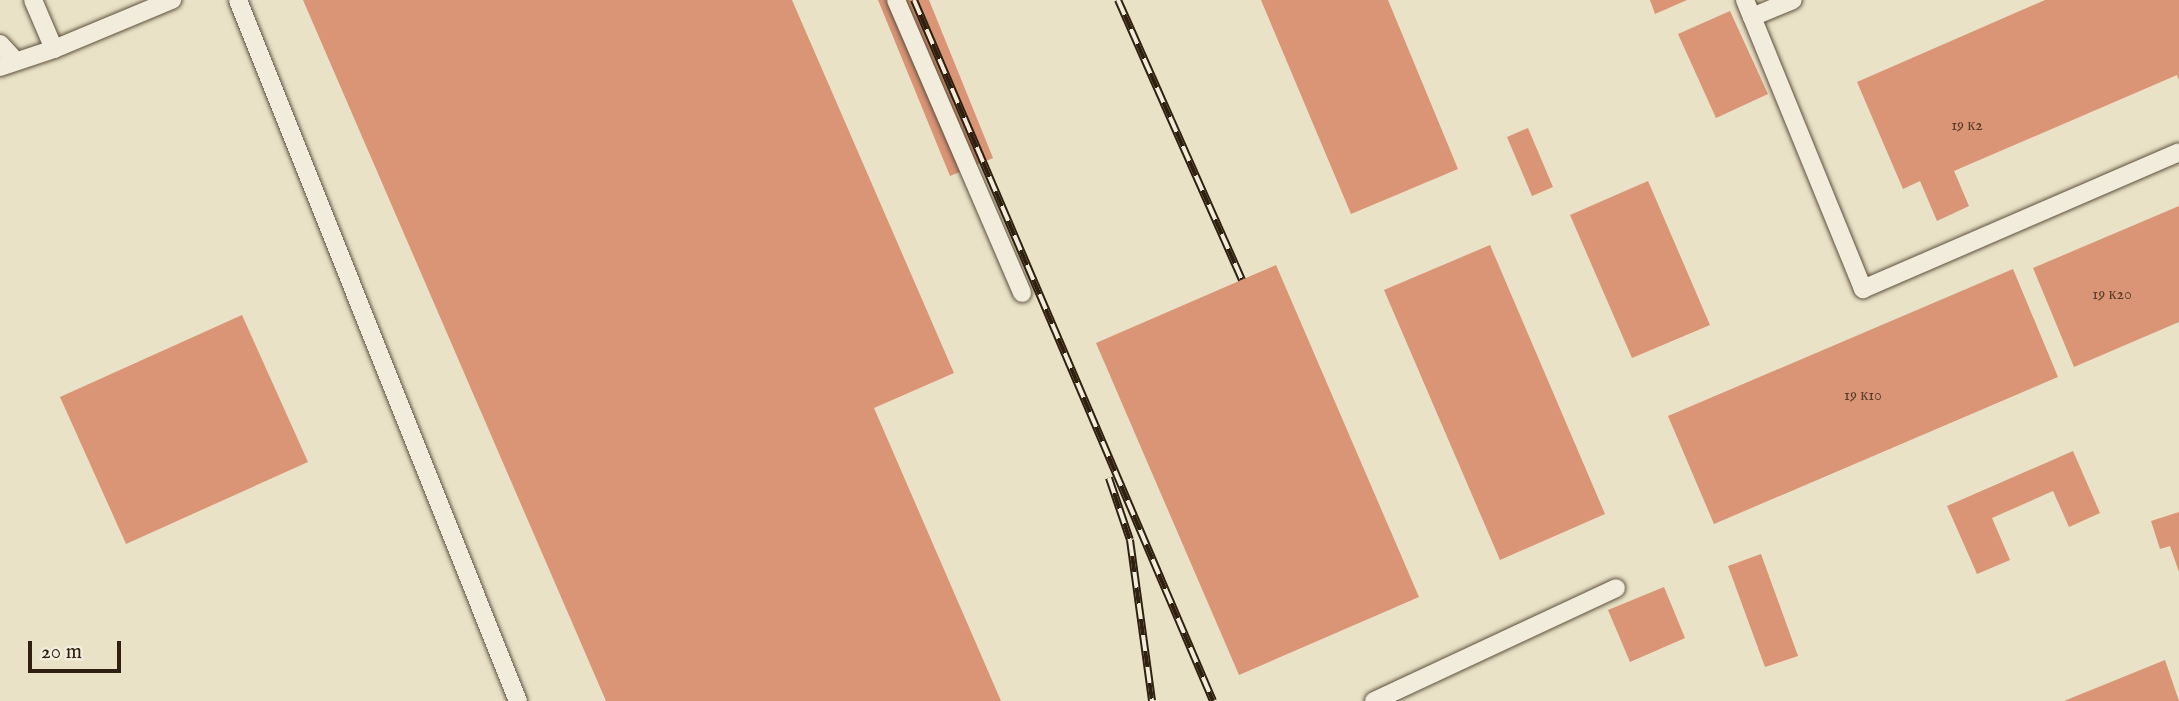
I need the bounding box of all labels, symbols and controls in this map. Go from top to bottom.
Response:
house number: 19 к2 [1951,116,1983,136]
house number: 19 к20 [2092,285,2132,305]
house number: 19 к10 [1844,386,1882,406]
scale bar [32,628,124,672]
text: 20 m [41,639,82,666]

